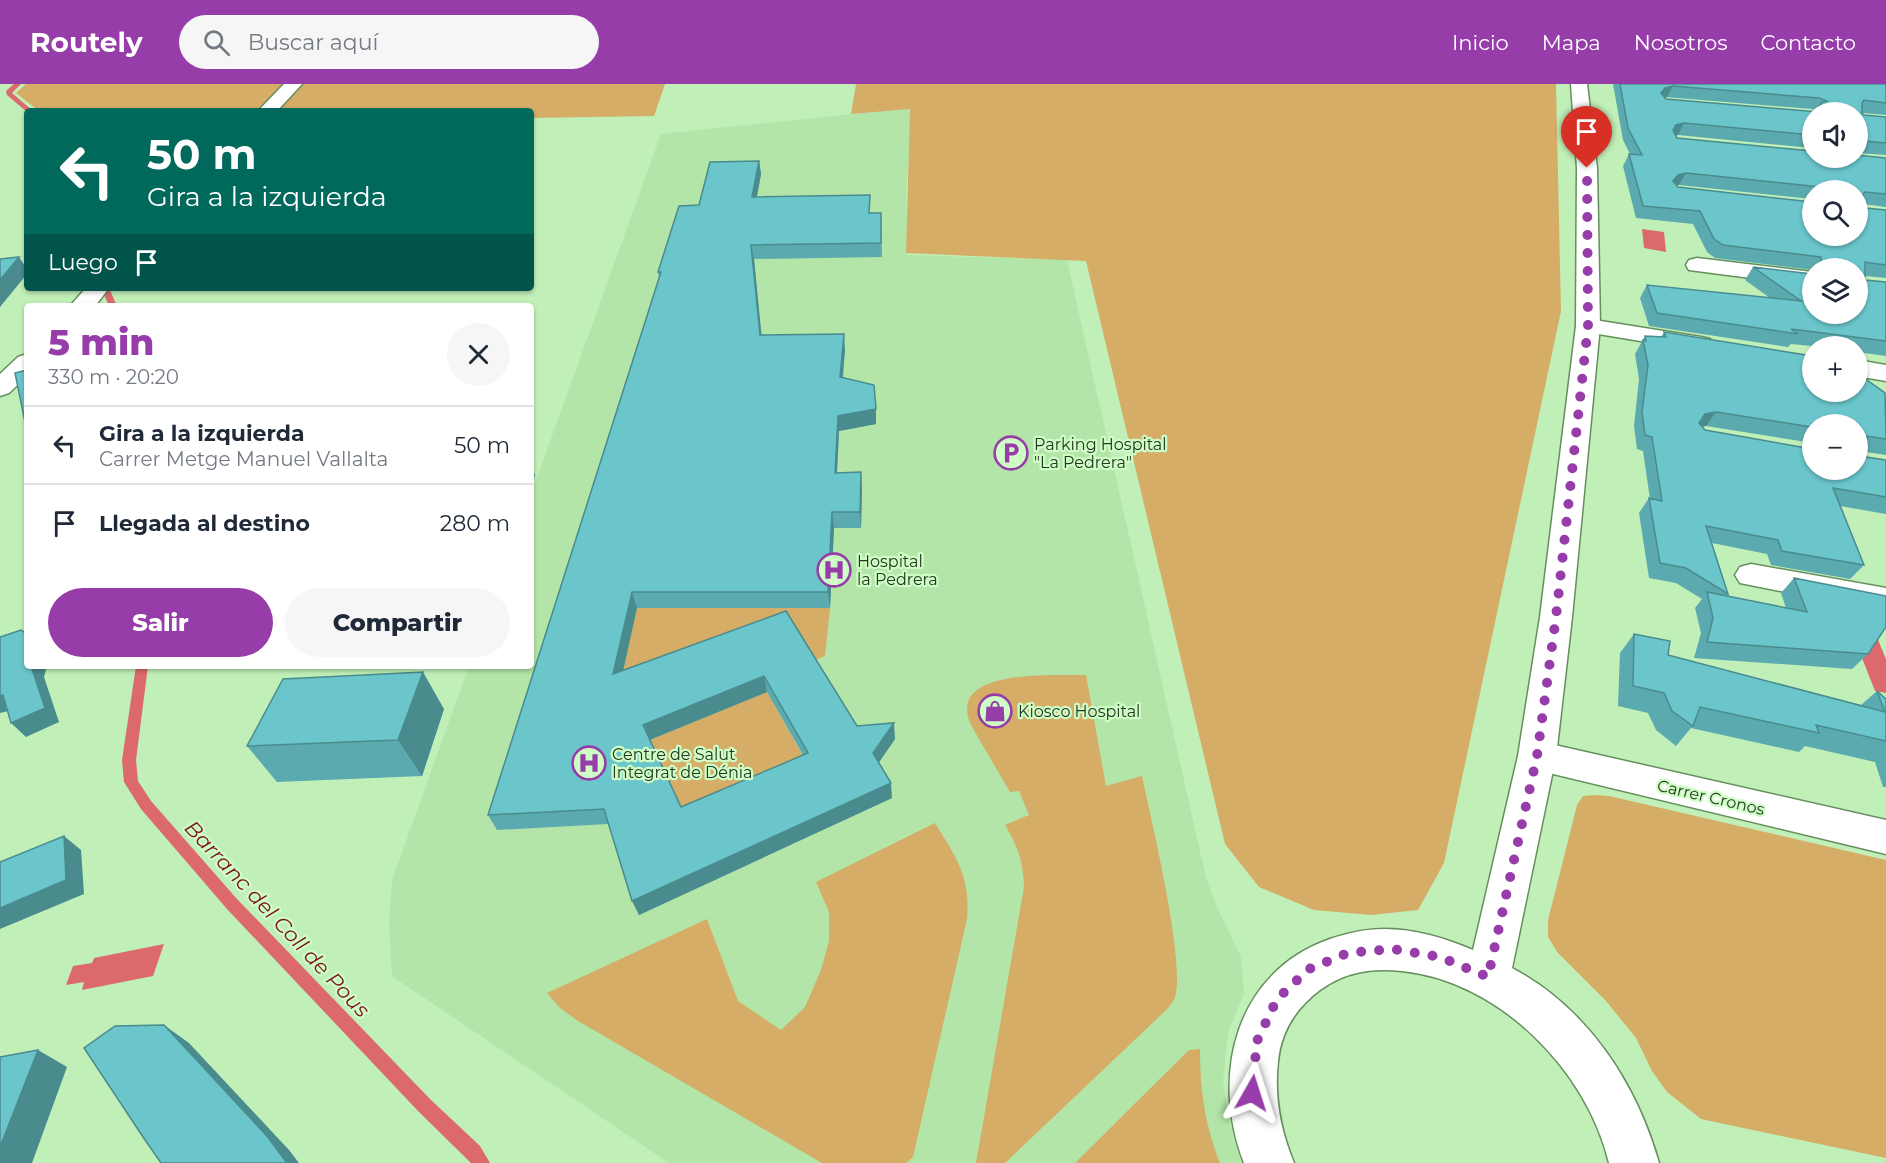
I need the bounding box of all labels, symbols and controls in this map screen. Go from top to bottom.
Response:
search box [179,15,599,69]
text: Routely [30,25,143,59]
icon: search [200,26,233,59]
text: Buscar aquí [248,29,378,56]
text: Inicio [1452,30,1509,55]
text: Mapa [1542,30,1601,55]
text: Nosotros [1634,30,1727,55]
text: Contacto [1760,30,1856,55]
map controls [1802,102,1868,480]
button: sound [1802,102,1868,168]
pin [1561,106,1612,168]
icon: arrive [1570,115,1603,148]
text: 50 m [147,128,256,180]
icon: left [48,132,126,210]
text: Gira a la izquierda [147,180,387,213]
button: search [1802,180,1868,246]
icon: arrive [130,246,163,279]
text: Luego [48,249,118,276]
button: layers [1802,258,1868,324]
text: 5 min [48,320,154,364]
button: close [447,323,510,386]
button: + [1802,336,1868,402]
text: 330 m · 20:20 [48,365,179,389]
button: − [1802,414,1868,480]
text: Gira a la izquierda [99,420,305,447]
icon: left [48,429,81,462]
text: 50 m [454,432,510,459]
parking icon: Parking Hospital "La Pedrera" [993,435,1029,471]
place label: Parking Hospital "La Pedrera" [1034,435,1167,472]
text: Carrer Metge Manuel Vallalta [99,447,388,471]
icon: arrive [48,507,81,540]
text: Llegada al destino [99,510,310,537]
text: 280 m [440,510,510,537]
hospital icon: Hospital la Pedrera [816,552,852,588]
place label: Hospital la Pedrera [857,552,938,589]
button: Salir [48,588,273,657]
button: Compartir [285,588,510,657]
shop icon: Kiosco Hospital [977,693,1013,729]
place label: Kiosco Hospital [1018,702,1140,721]
hospital icon: Centre de Salut Integrat de Dénia [571,745,607,781]
place label: Centre de Salut Integrat de Dénia [612,745,753,782]
street label: Carrer Cronos [1655,776,1767,819]
water label: Barranc del Coll de Pous [180,815,375,1022]
position arrow [1220,1061,1284,1125]

